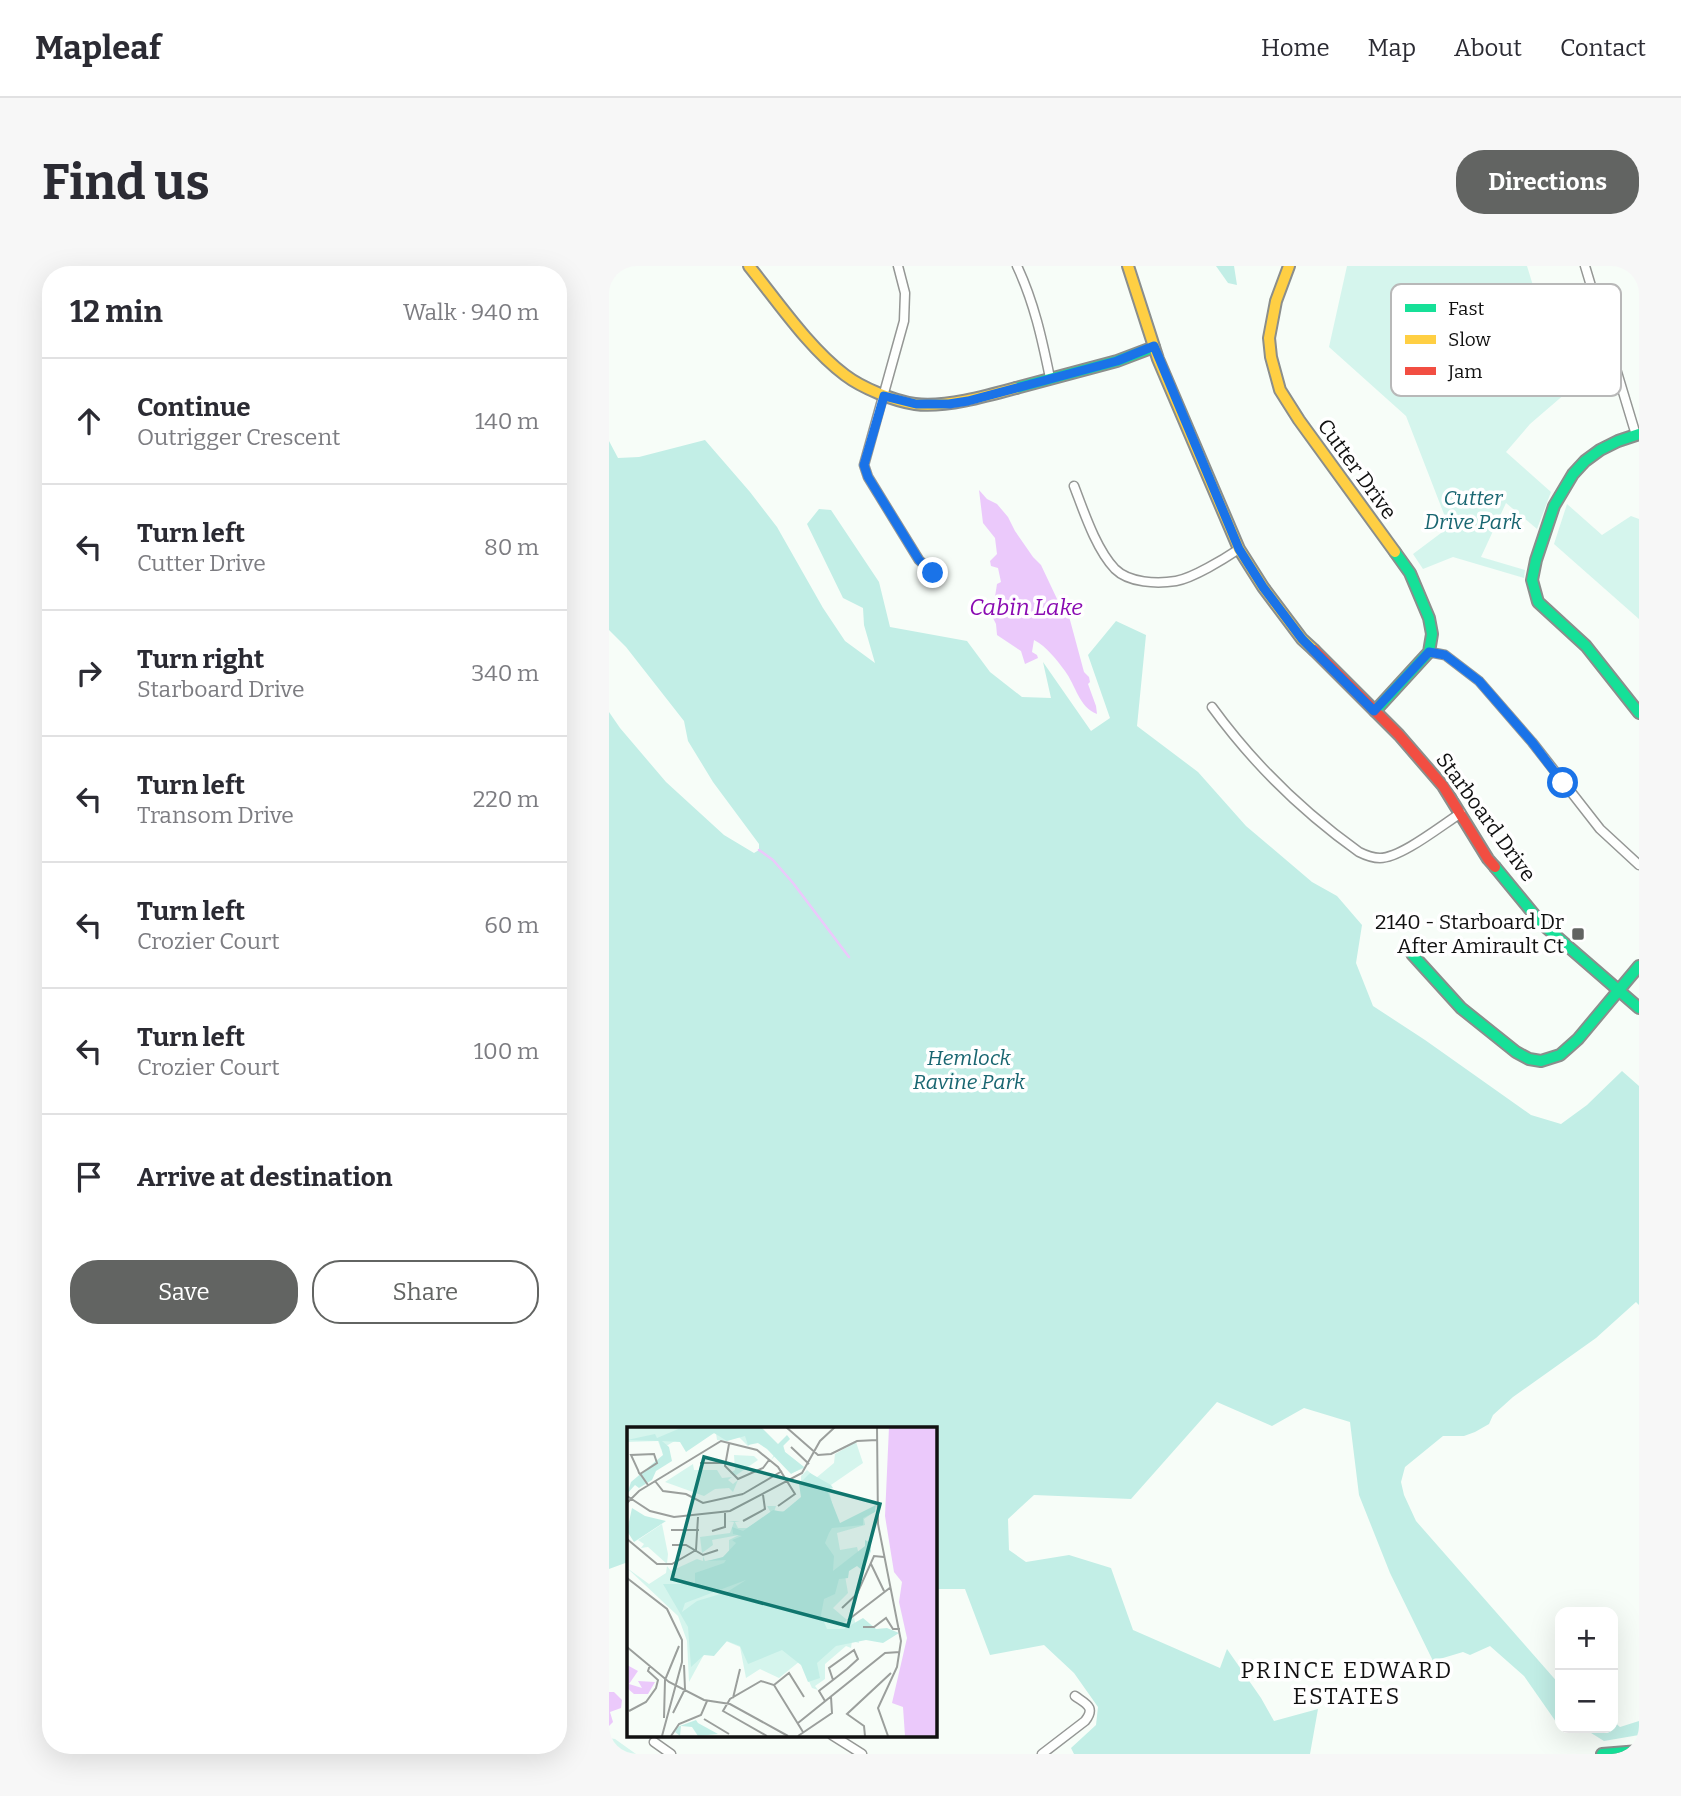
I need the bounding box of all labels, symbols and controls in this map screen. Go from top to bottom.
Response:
text: Mapleaf [35,28,161,68]
text: Home [1261,34,1330,62]
text: Map [1368,34,1416,62]
text: About [1454,34,1522,62]
text: Contact [1560,34,1646,62]
button: Directions [1456,150,1639,214]
text: Find us [42,153,210,212]
legend [1391,284,1621,396]
text: 12 min [70,294,163,330]
text: Fast [1448,297,1485,320]
text: Walk · 940 m [403,298,539,326]
text: Slow [1448,328,1491,351]
text: Jam [1447,360,1482,383]
text: Continue [137,392,251,423]
icon: ahead [70,402,108,440]
text: 140 m [475,407,539,435]
street label: Cutter Drive [1312,414,1402,524]
text: Outrigger Crescent [137,423,340,451]
park label: Cutter Drive Park [1424,485,1522,535]
text: Turn left [137,518,245,549]
icon: left [70,528,108,566]
text: 80 m [484,533,539,561]
text: Cutter Drive [137,549,266,577]
route end [917,557,948,588]
water label: Cabin Lake [969,593,1083,621]
text: Turn right [137,644,264,675]
icon: right [70,654,108,692]
text: 340 m [471,659,539,687]
text: Starboard Drive [137,675,305,703]
street label: Starboard Drive [1431,747,1541,887]
route start [1547,767,1578,798]
text: Turn left [137,770,245,801]
icon: left [70,780,108,818]
text: 220 m [473,785,539,813]
text: Transom Drive [137,801,294,829]
text: Turn left [137,896,245,927]
icon: left [70,906,108,944]
place label: 2140 - Starboard Dr After Amirault Ct [1375,909,1564,959]
text: 60 m [484,911,539,939]
marker: 2140 - Starboard Dr After Amirault Ct [1570,926,1586,942]
text: Crozier Court [137,927,279,955]
text: Turn left [137,1022,245,1053]
icon: left [70,1032,108,1070]
text: 100 m [474,1037,539,1065]
park label: Hemlock Ravine Park [913,1045,1026,1095]
text: Crozier Court [137,1053,279,1081]
icon: arrive [70,1158,108,1196]
text: Arrive at destination [137,1162,392,1193]
button: Save [70,1260,298,1324]
button: Share [312,1260,539,1324]
inset map [627,1427,936,1736]
map controls [1555,1607,1618,1733]
button: + [1555,1607,1618,1670]
district label: PRINCE EDWARD ESTATES [1241,1656,1453,1710]
button: − [1555,1670,1618,1733]

